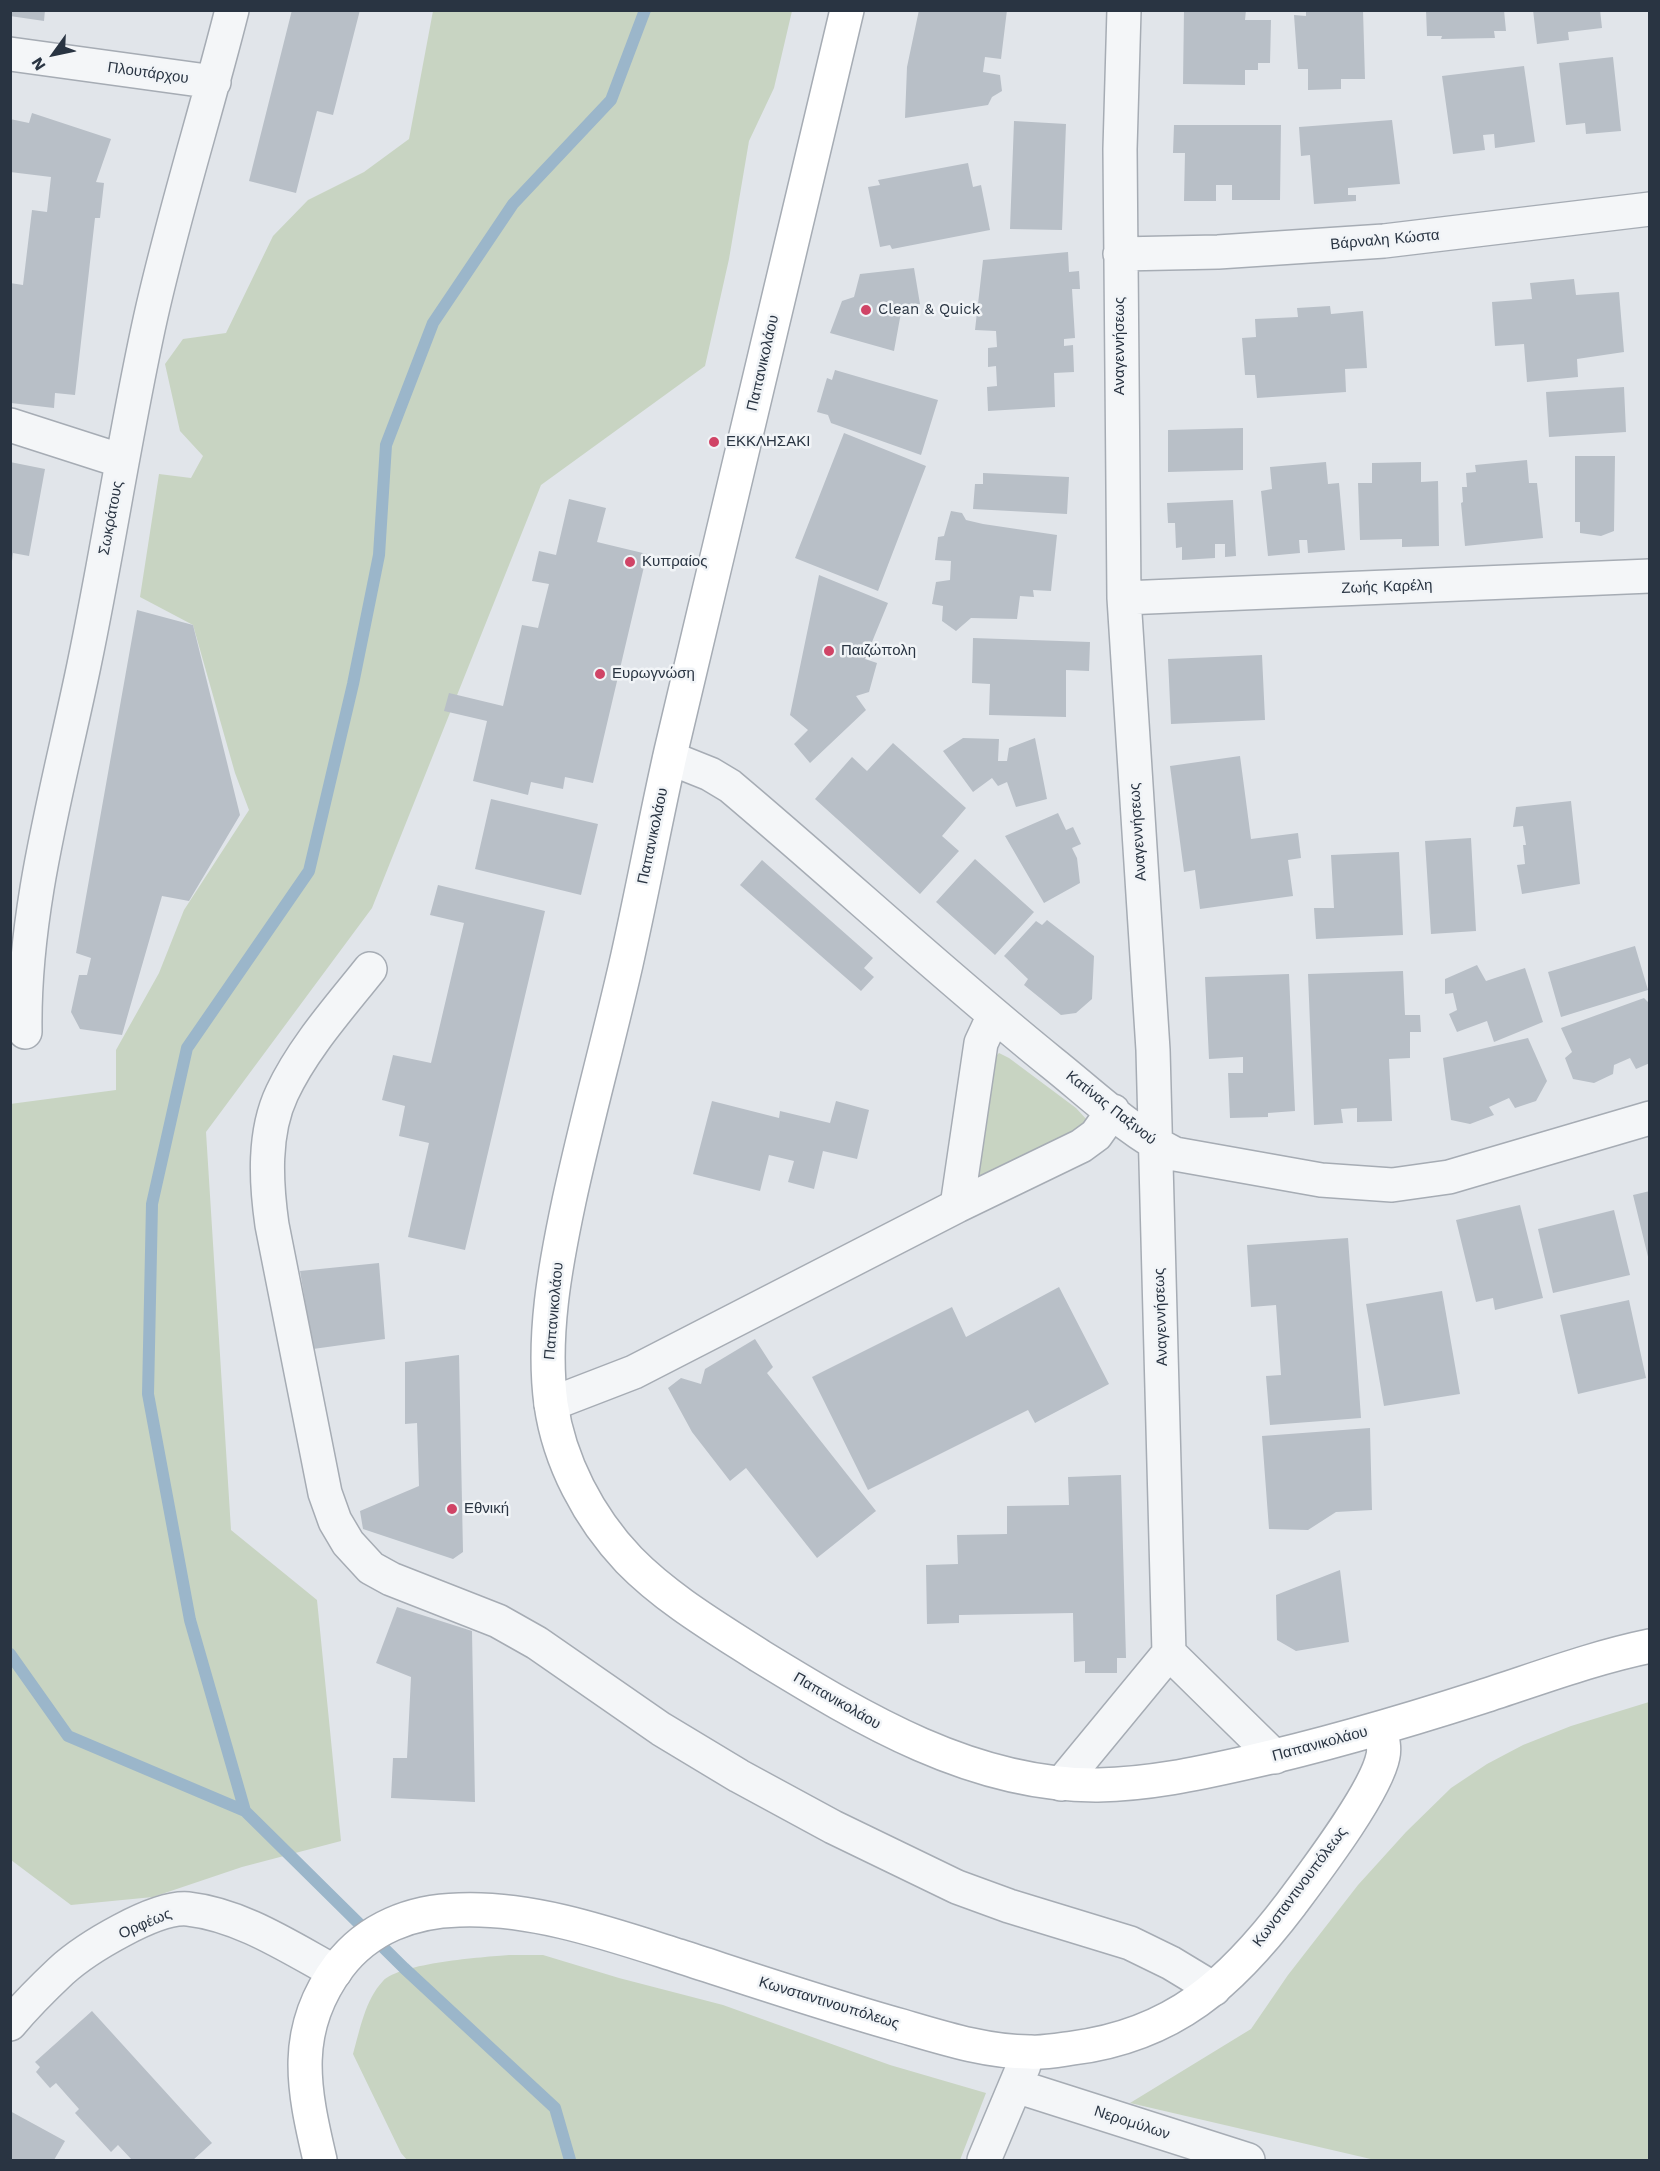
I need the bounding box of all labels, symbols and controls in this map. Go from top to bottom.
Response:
north arrow [24,24,84,84]
text: N [27,54,50,74]
street label: Πλουτάρχου [106,58,190,88]
street label: Βάρναλη Κώστα [1330,226,1440,254]
street label: Αναγεννήσεως [1111,297,1129,395]
place label: Clean & Quick [878,301,980,319]
marker: Clean & Quick [859,303,873,317]
street label: Παπανικολάου [743,313,783,413]
place label: ΕΚΚΛΗΣΑΚΙ [726,433,810,451]
marker: ΕΚΚΛΗΣΑΚΙ [707,435,721,449]
street label: Σωκράτους [95,479,127,557]
place label: Κυπραίος [642,553,707,571]
marker: Κυπραίος [623,555,637,569]
street label: Ζωής Καρέλη [1341,576,1433,598]
place label: Παιζώπολη [841,642,916,660]
marker: Παιζώπολη [822,644,836,658]
place label: Ευρωγνώση [612,665,695,683]
marker: Ευρωγνώση [593,667,607,681]
street label: Αναγεννήσεως [1126,782,1150,882]
street label: Παπανικολάου [634,786,672,886]
street label: Κατίνας Παξινού [1062,1067,1160,1149]
street label: Παπανικολάου [541,1261,567,1361]
street label: Αναγεννήσεως [1150,1268,1172,1366]
place label: Εθνική [464,1500,509,1518]
marker: Εθνική [445,1502,459,1516]
street label: Παπανικολάου [790,1669,884,1733]
street label: Παπανικολάου [1270,1723,1370,1765]
street label: Κωνσταντινουπόλεως [1249,1823,1351,1951]
street label: Ορφέως [116,1905,174,1943]
street label: Κωνσταντινουπόλεως [757,1973,901,2033]
street label: Νερομύλων [1092,2102,1172,2144]

